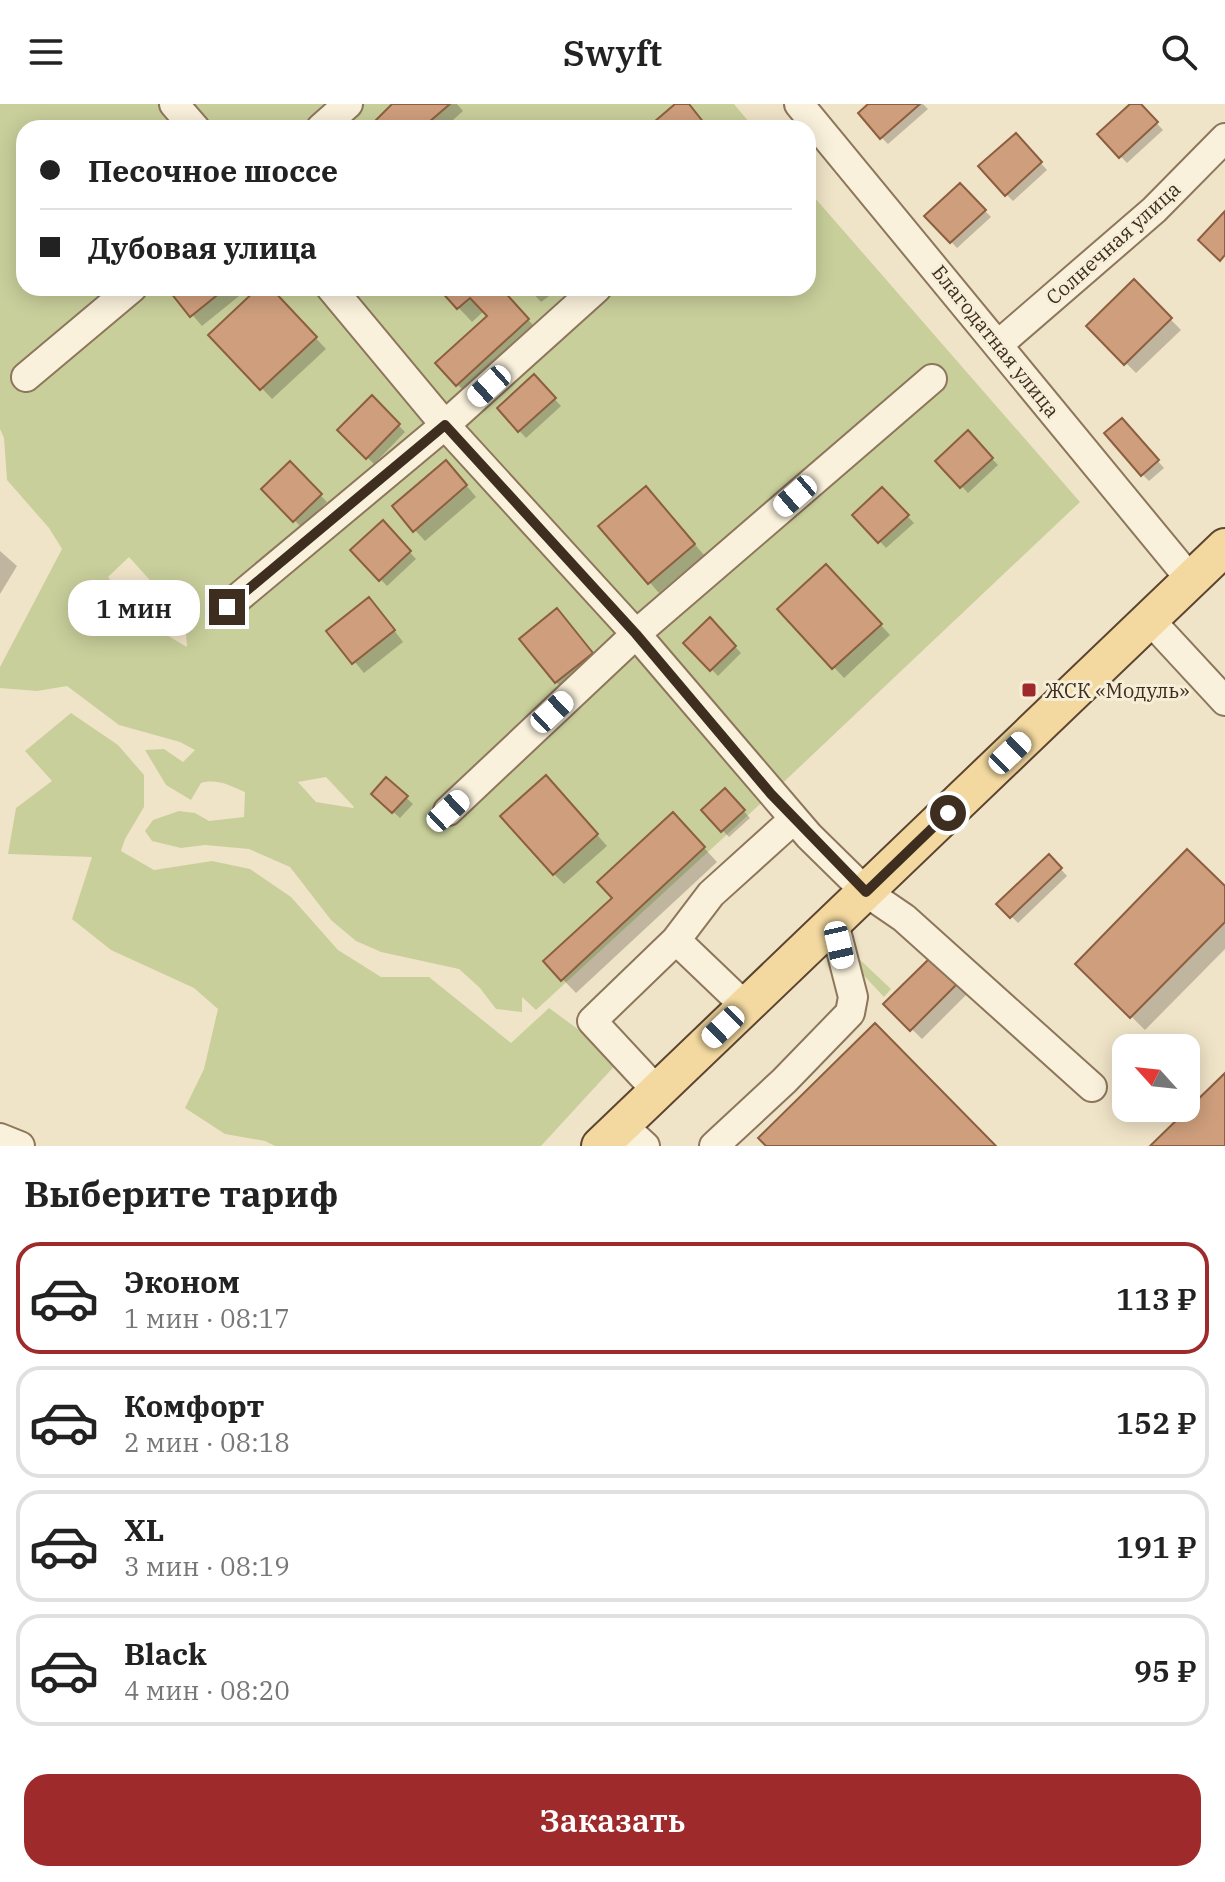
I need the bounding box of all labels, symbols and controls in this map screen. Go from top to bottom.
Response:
text: Swyft [563,29,662,76]
icon: menu [24,30,68,74]
icon: search [1157,30,1201,74]
text: Песочное шоссе [88,151,338,190]
street label: Солнечная улица [1040,175,1186,311]
text: Дубовая улица [88,228,317,267]
street label: Благодатная улица [926,259,1066,423]
car [463,361,515,411]
car [769,471,821,521]
callout: 1 мин [67,579,199,635]
route end [209,589,245,625]
text: 1 мин [96,591,172,625]
place label: ЖСК «Модуль» [1045,677,1190,704]
marker: ЖСК «Модуль» [1020,681,1038,699]
car [526,687,578,737]
car [984,728,1036,778]
car [422,786,474,836]
route start [930,795,966,831]
car [822,919,856,971]
car [697,1002,749,1052]
north arrow [1112,1034,1200,1122]
map controls [1112,1034,1200,1122]
text: Выберите тариф [24,1170,338,1217]
icon: car [28,1262,100,1334]
text: Эконом [124,1262,240,1301]
text: 113 ₽ [1116,1279,1197,1318]
text: 1 мин · 08:17 [124,1301,290,1335]
icon: car [28,1386,100,1458]
text: Комфорт [124,1386,265,1425]
text: 152 ₽ [1116,1403,1197,1442]
text: 2 мин · 08:18 [124,1425,290,1459]
icon: car [28,1510,100,1582]
text: XL [124,1510,164,1549]
text: 191 ₽ [1116,1527,1197,1566]
text: 3 мин · 08:19 [124,1549,290,1583]
icon: car [28,1634,100,1706]
text: Black [124,1634,207,1673]
text: 95 ₽ [1134,1651,1197,1690]
text: 4 мин · 08:20 [124,1673,290,1707]
button: Заказать [24,1774,1201,1866]

